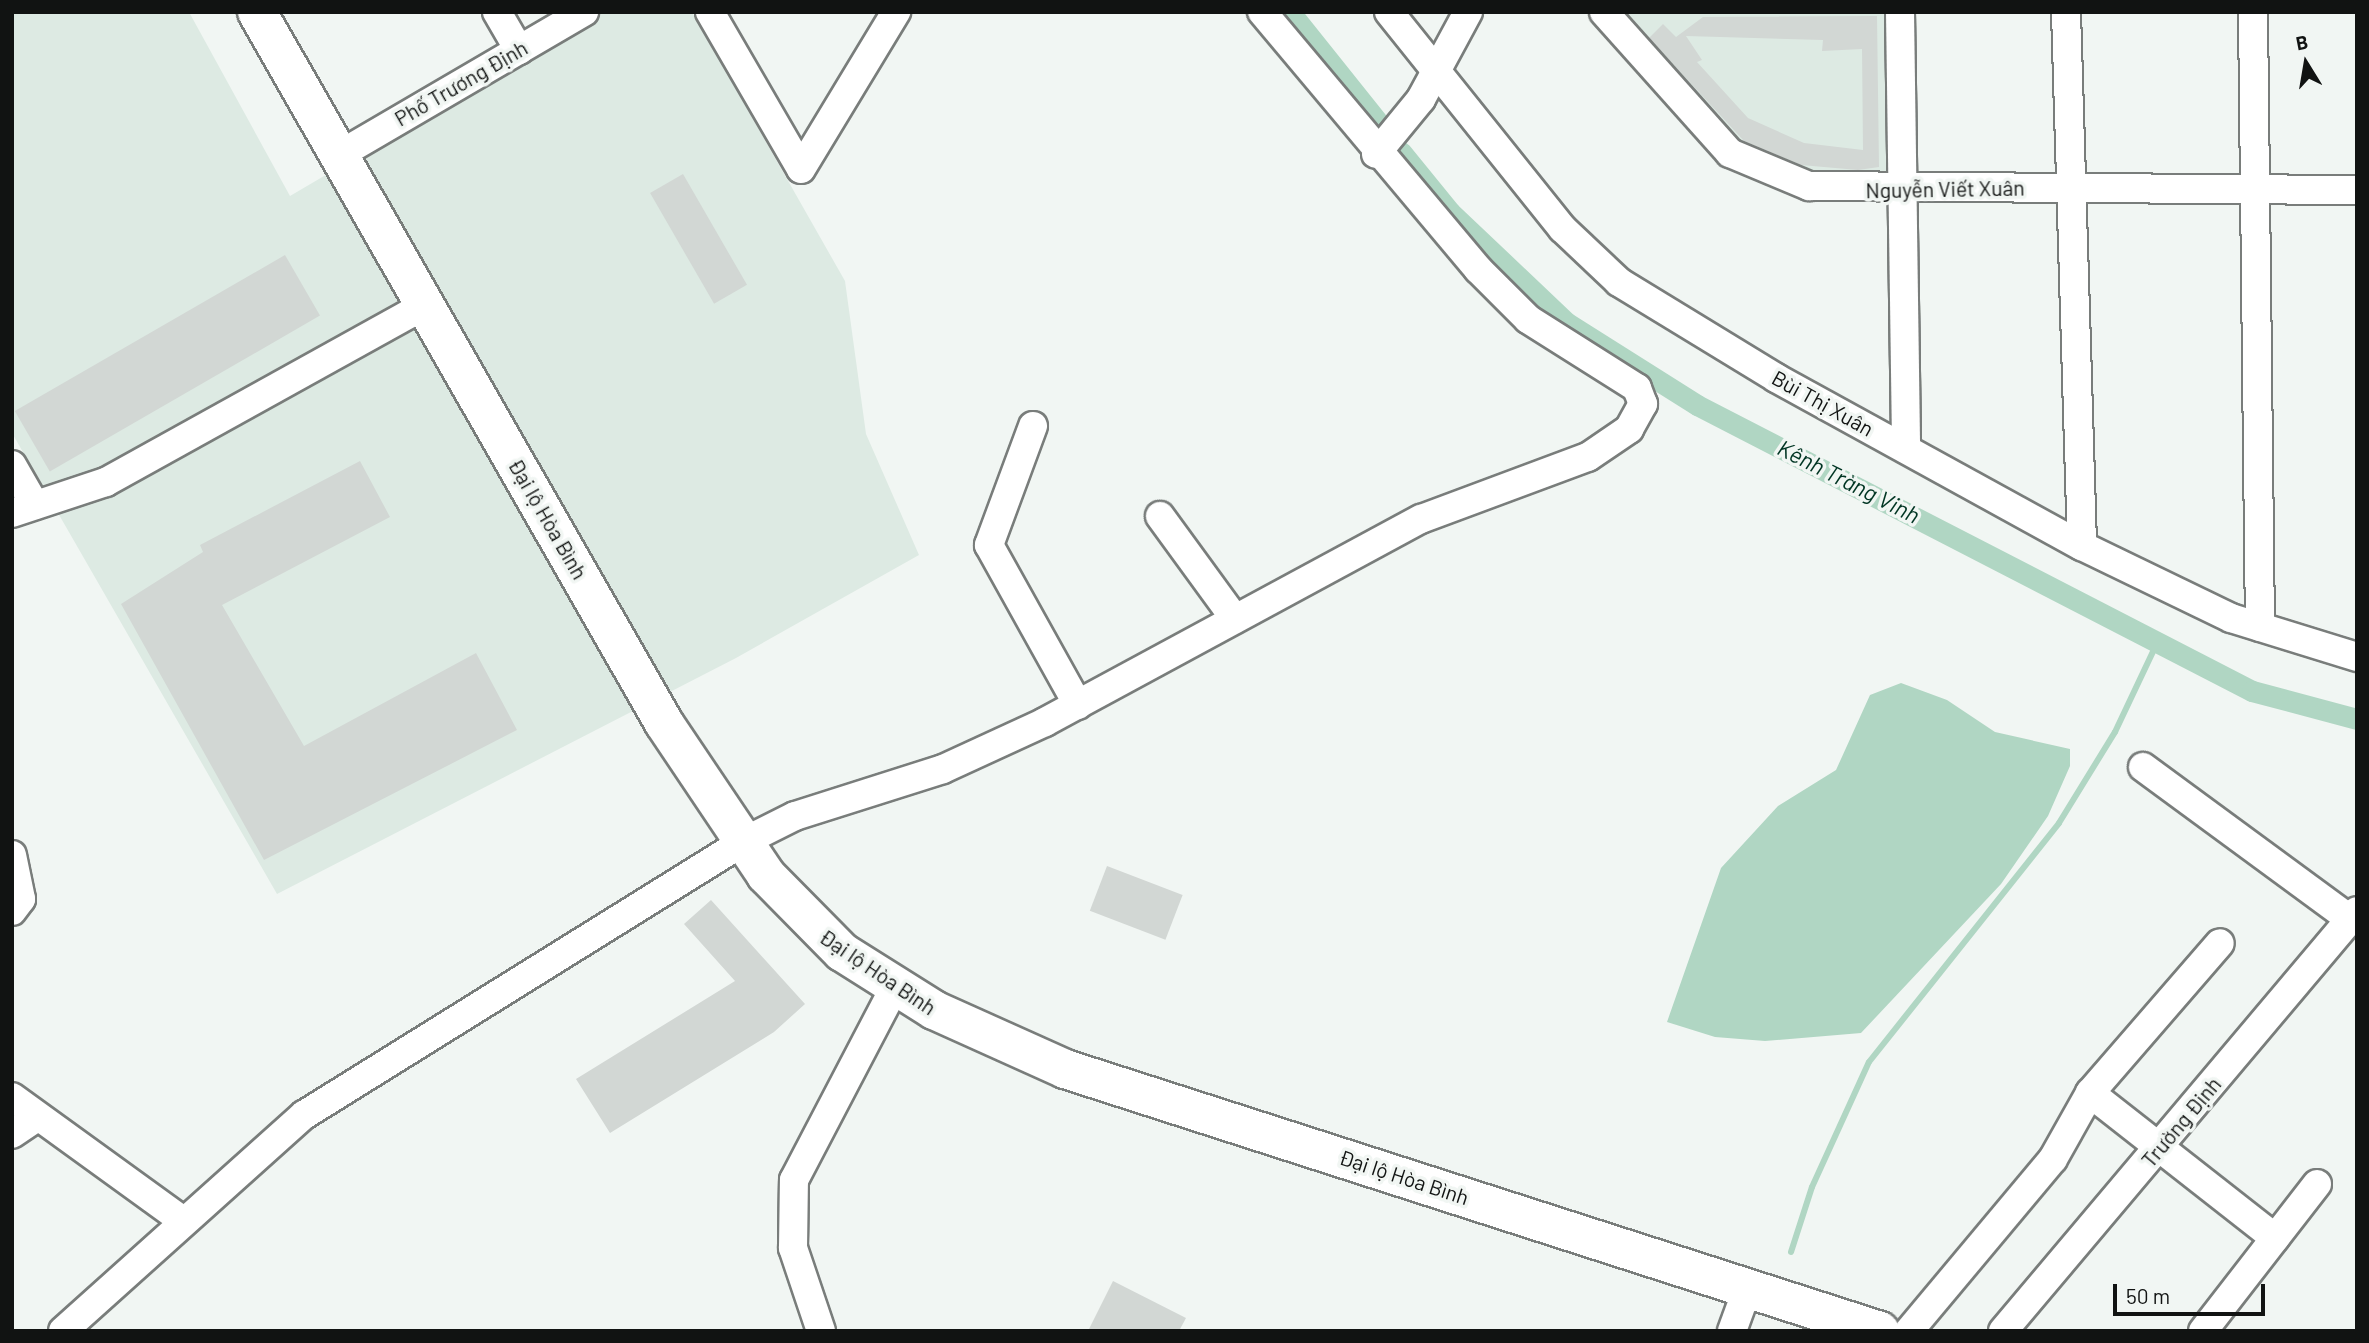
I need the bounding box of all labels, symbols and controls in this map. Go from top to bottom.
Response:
north arrow [2271,28,2341,98]
text: B [2294,29,2310,54]
street label: Phố Trương Định [390,35,532,131]
street label: Nguyễn Viết Xuân [1865,175,2025,203]
street label: Bùi Thị Xuân [1768,365,1878,441]
water label: Kênh Tràng Vinh [1773,433,1925,529]
street label: Đại lộ Hòa Bình [503,454,593,584]
street label: Đại lộ Hòa Bình [815,924,941,1020]
street label: Trường Định [2136,1072,2226,1172]
street label: Đại lộ Hòa Bình [1336,1144,1472,1210]
scale bar [2117,1270,2269,1314]
text: 50 m [2126,1283,2170,1308]

